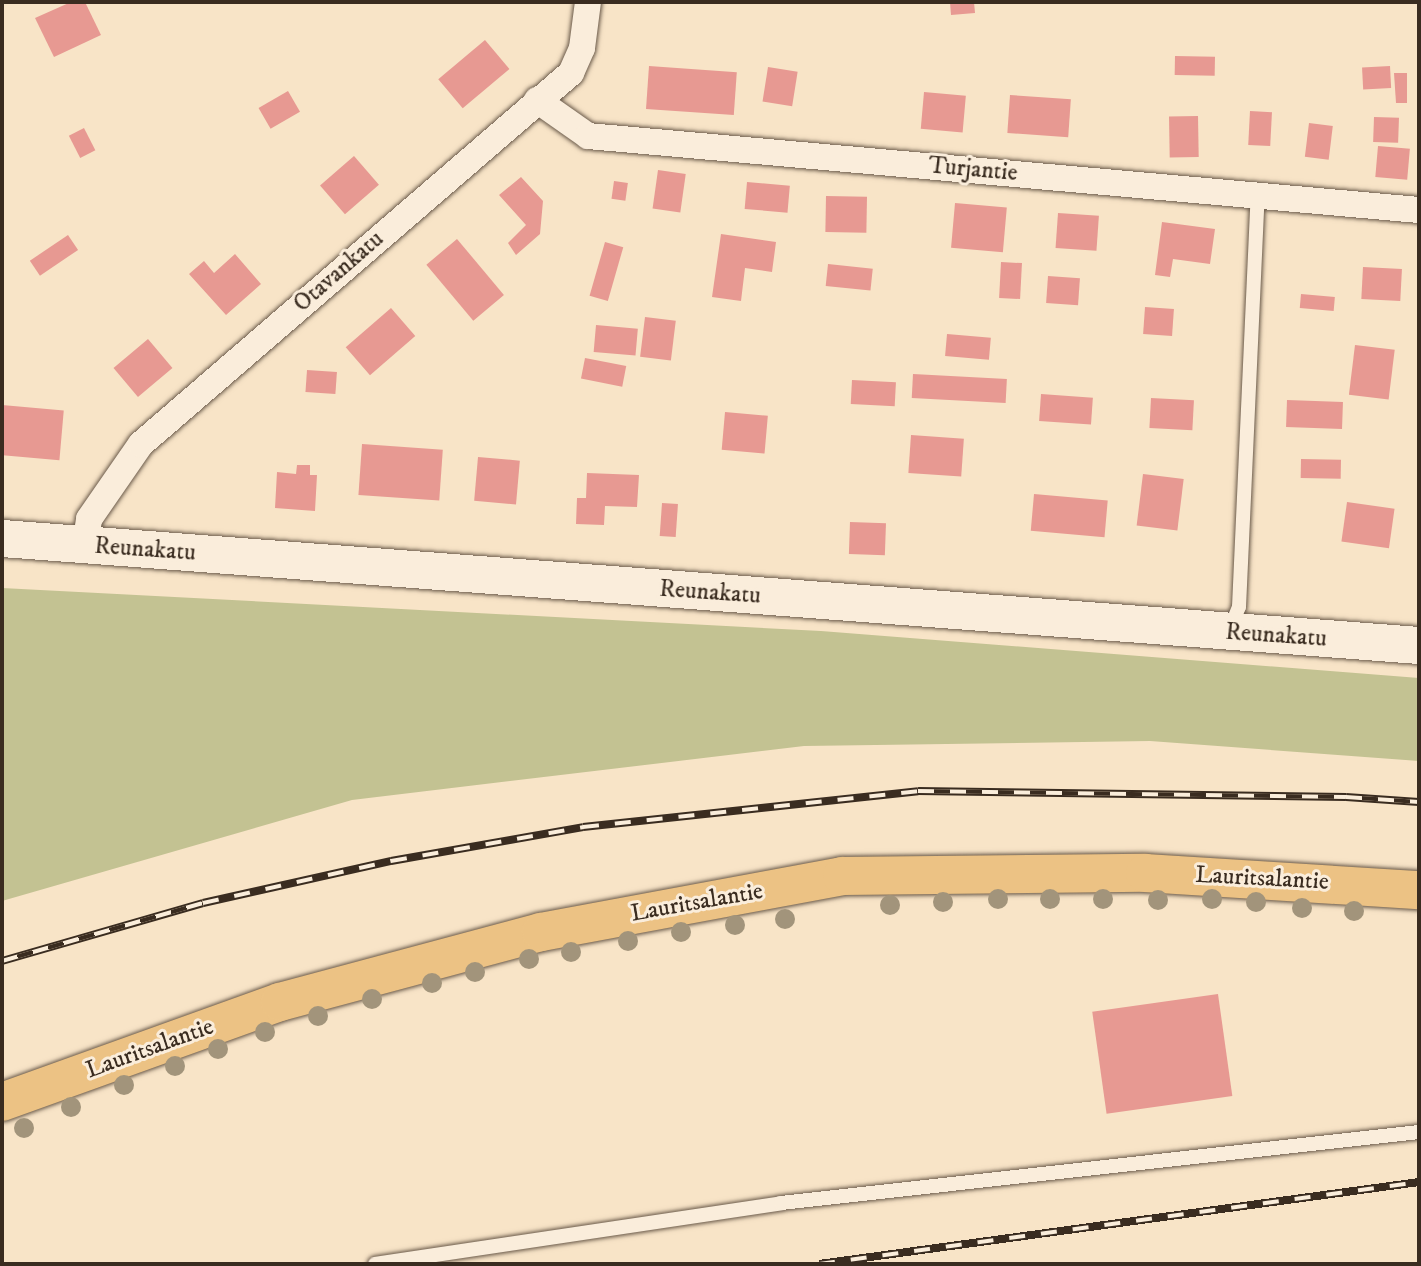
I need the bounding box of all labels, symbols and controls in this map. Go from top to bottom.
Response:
street label: Turjantie [927,152,1019,188]
street label: Otavankatu [288,225,390,319]
street label: Reunakatu [93,532,197,568]
street label: Reunakatu [658,575,762,611]
street label: Reunakatu [1224,618,1328,654]
street label: Lauritsalantie [1195,861,1329,897]
street label: Lauritsalantie [629,877,765,929]
street label: Lauritsalantie [82,1013,218,1085]

